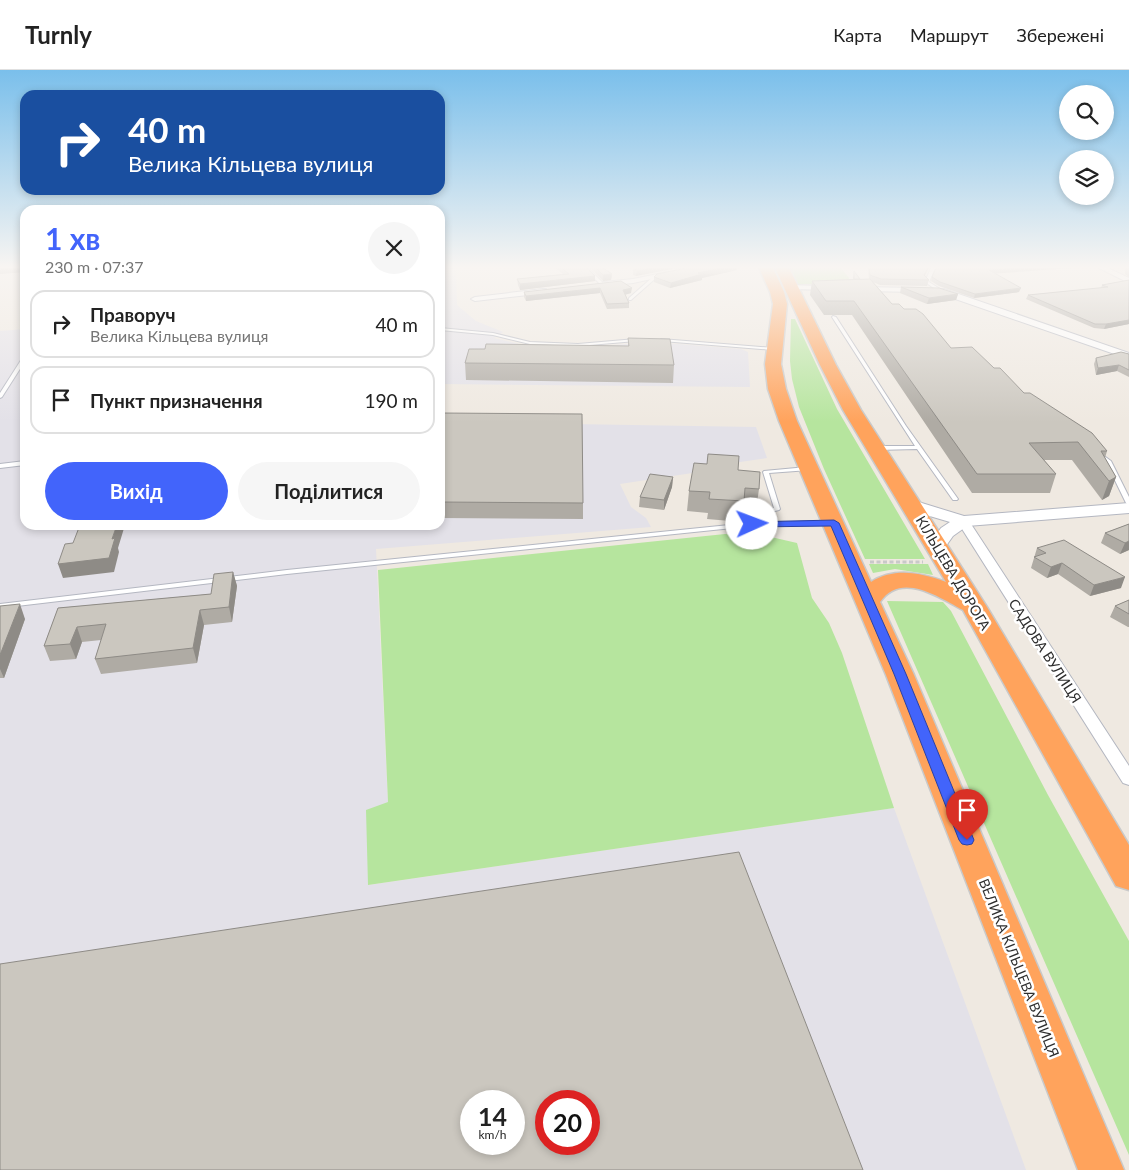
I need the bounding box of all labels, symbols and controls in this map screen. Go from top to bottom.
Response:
text: Turnly [25,20,92,49]
text: Карта [833,24,882,46]
text: Маршрут [910,24,989,46]
text: Збережені [1017,24,1104,46]
map controls [1059,85,1114,205]
button: search [1059,85,1114,140]
text: 40 m [128,108,206,150]
icon: right [45,110,110,175]
text: Велика Кільцева вулиця [128,150,373,177]
button: layers [1059,150,1114,205]
text: 1 хв [45,220,100,256]
button: close [368,222,420,274]
text: 230 m · 07:37 [45,257,144,276]
text: Праворуч [90,303,175,326]
icon: right [47,310,75,338]
text: 40 m [375,313,418,336]
text: Велика Кільцева вулиця [90,326,268,345]
icon: arrive [47,386,75,414]
text: Пункт призначення [90,389,263,412]
text: 190 m [364,389,418,412]
button: Вихід [45,462,228,520]
button: Поділитися [238,462,420,520]
position arrow [725,497,777,549]
street label: КІЛЬЦЕВА ДОРОГА [913,513,995,633]
street label: САДОВА ВУЛИЦЯ [1005,595,1085,706]
pin [946,789,988,840]
icon: arrive [953,796,981,824]
street label: ВЕЛИКА КІЛЬЦЕВА ВУЛИЦЯ [976,876,1063,1060]
speed limit sign: 20 [535,1090,600,1155]
text: 14 [478,1101,507,1131]
text: km/h [478,1127,507,1142]

